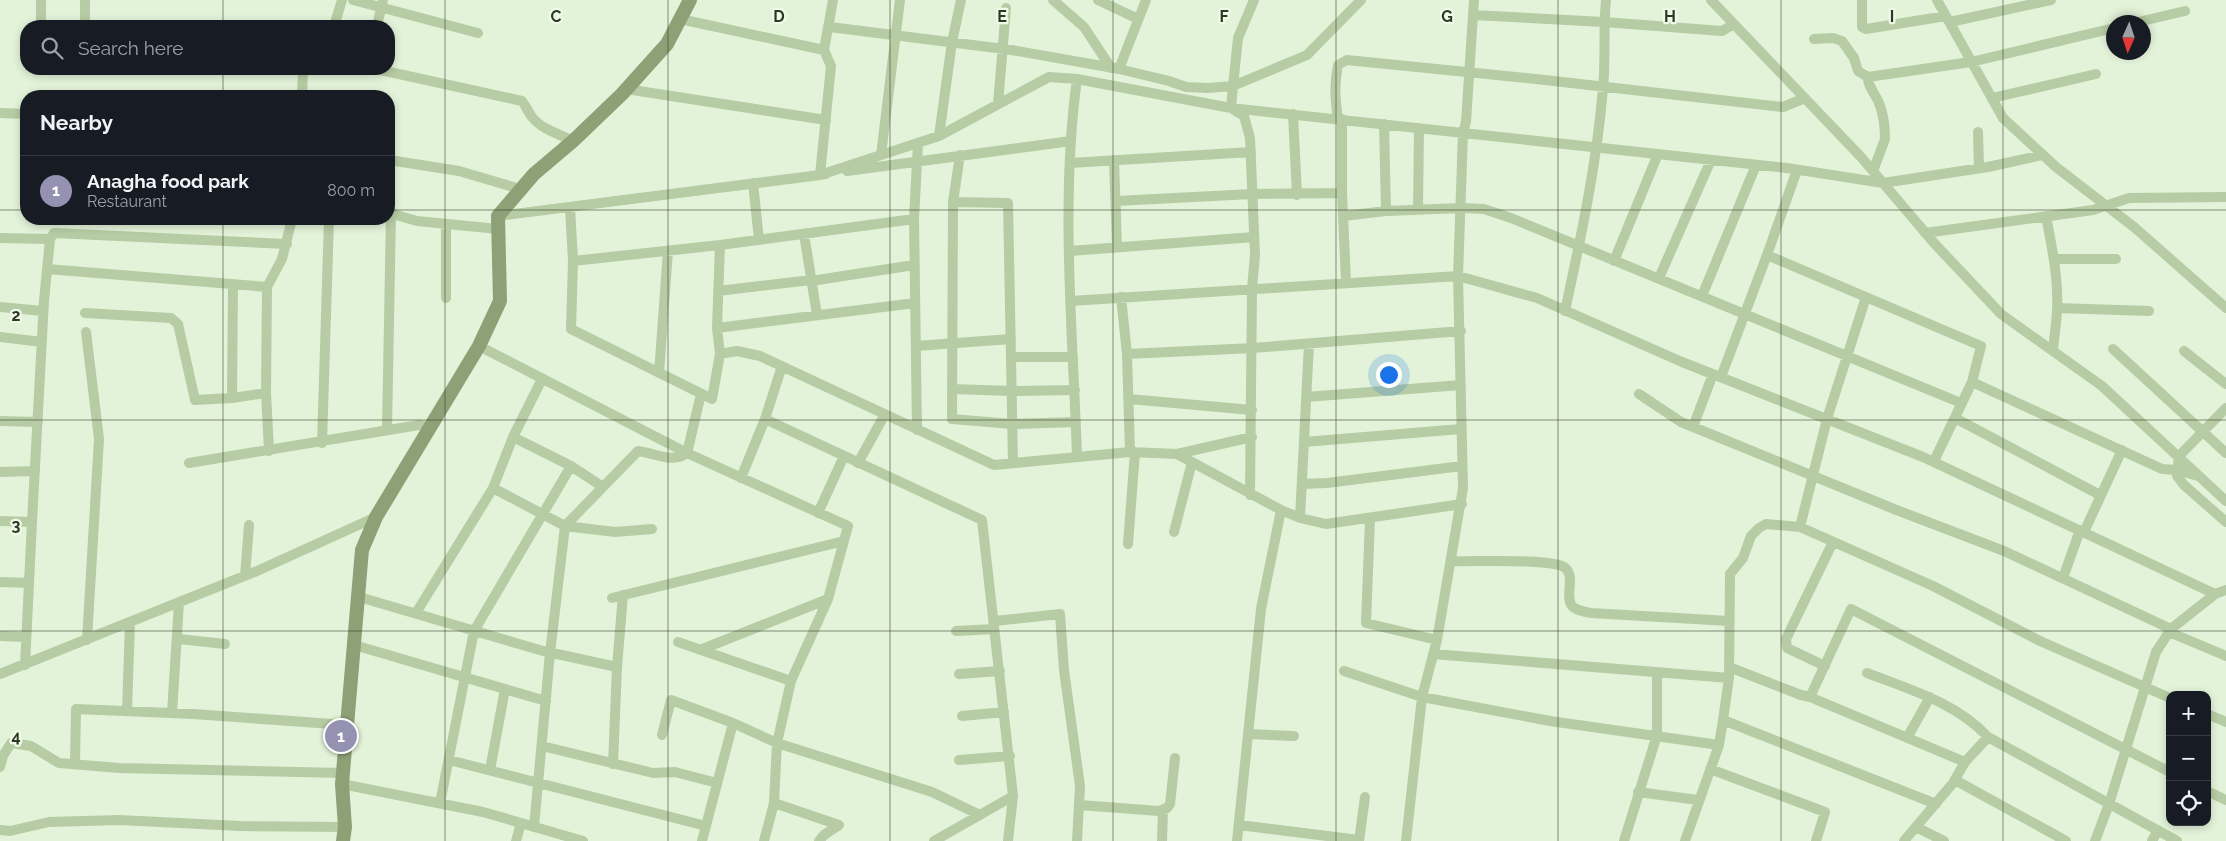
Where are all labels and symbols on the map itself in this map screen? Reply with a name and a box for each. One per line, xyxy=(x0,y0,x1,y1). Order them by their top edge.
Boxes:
text: C xyxy=(551,7,562,26)
text: D xyxy=(773,7,785,26)
text: E xyxy=(997,7,1007,26)
text: F xyxy=(1219,7,1229,26)
text: G xyxy=(1441,7,1453,26)
text: H xyxy=(1664,7,1676,26)
text: I xyxy=(1890,7,1894,26)
north arrow xyxy=(2106,15,2151,60)
text: 2 xyxy=(11,306,21,325)
your location xyxy=(1376,362,1402,388)
text: 3 xyxy=(12,516,21,535)
pin: 1 xyxy=(325,717,357,755)
text: 4 xyxy=(11,727,21,746)

